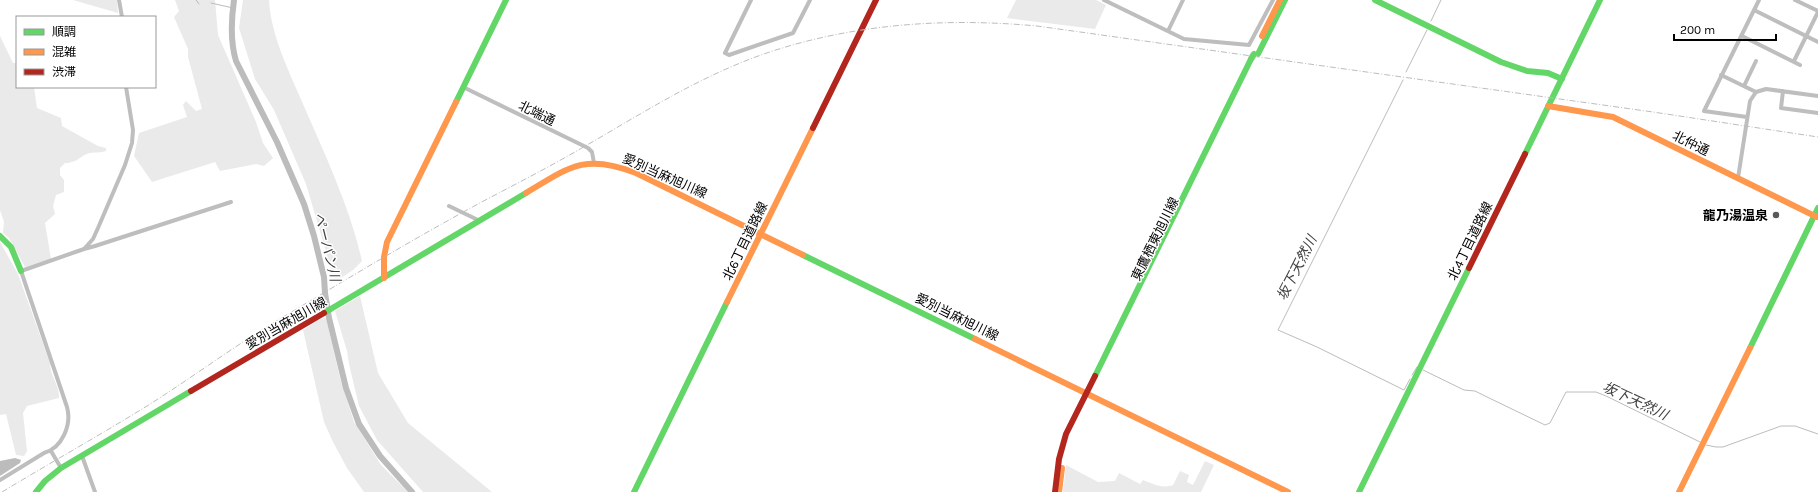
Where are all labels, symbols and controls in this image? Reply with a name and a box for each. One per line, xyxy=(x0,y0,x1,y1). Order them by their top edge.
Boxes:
legend xyxy=(16,16,156,88)
scale bar xyxy=(1674,16,1776,42)
text: 200 m xyxy=(1680,23,1715,37)
text: 順調 xyxy=(52,25,76,39)
text: 混雑 xyxy=(52,45,76,59)
text: 渋滞 xyxy=(52,65,76,79)
street label: 北端通 xyxy=(516,98,558,128)
street label: 北仲通 xyxy=(1670,128,1712,158)
street label: 愛別当麻旭川線 xyxy=(620,151,710,201)
street label: 東鷹栖東旭川線 xyxy=(1128,195,1182,283)
street label: 北6丁目道路線 xyxy=(720,199,770,283)
street label: 北4丁目道路線 xyxy=(1445,199,1495,283)
place label: 龍乃湯温泉 xyxy=(1703,208,1768,223)
marker: 龍乃湯温泉 xyxy=(1771,210,1781,220)
water label: ペーパン川 xyxy=(310,211,344,285)
water label: 坂下天然川 xyxy=(1274,231,1321,303)
street label: 愛別当麻旭川線 xyxy=(913,290,1001,344)
street label: 愛別当麻旭川線 xyxy=(243,294,329,352)
water label: 坂下天然川 xyxy=(1600,379,1672,424)

